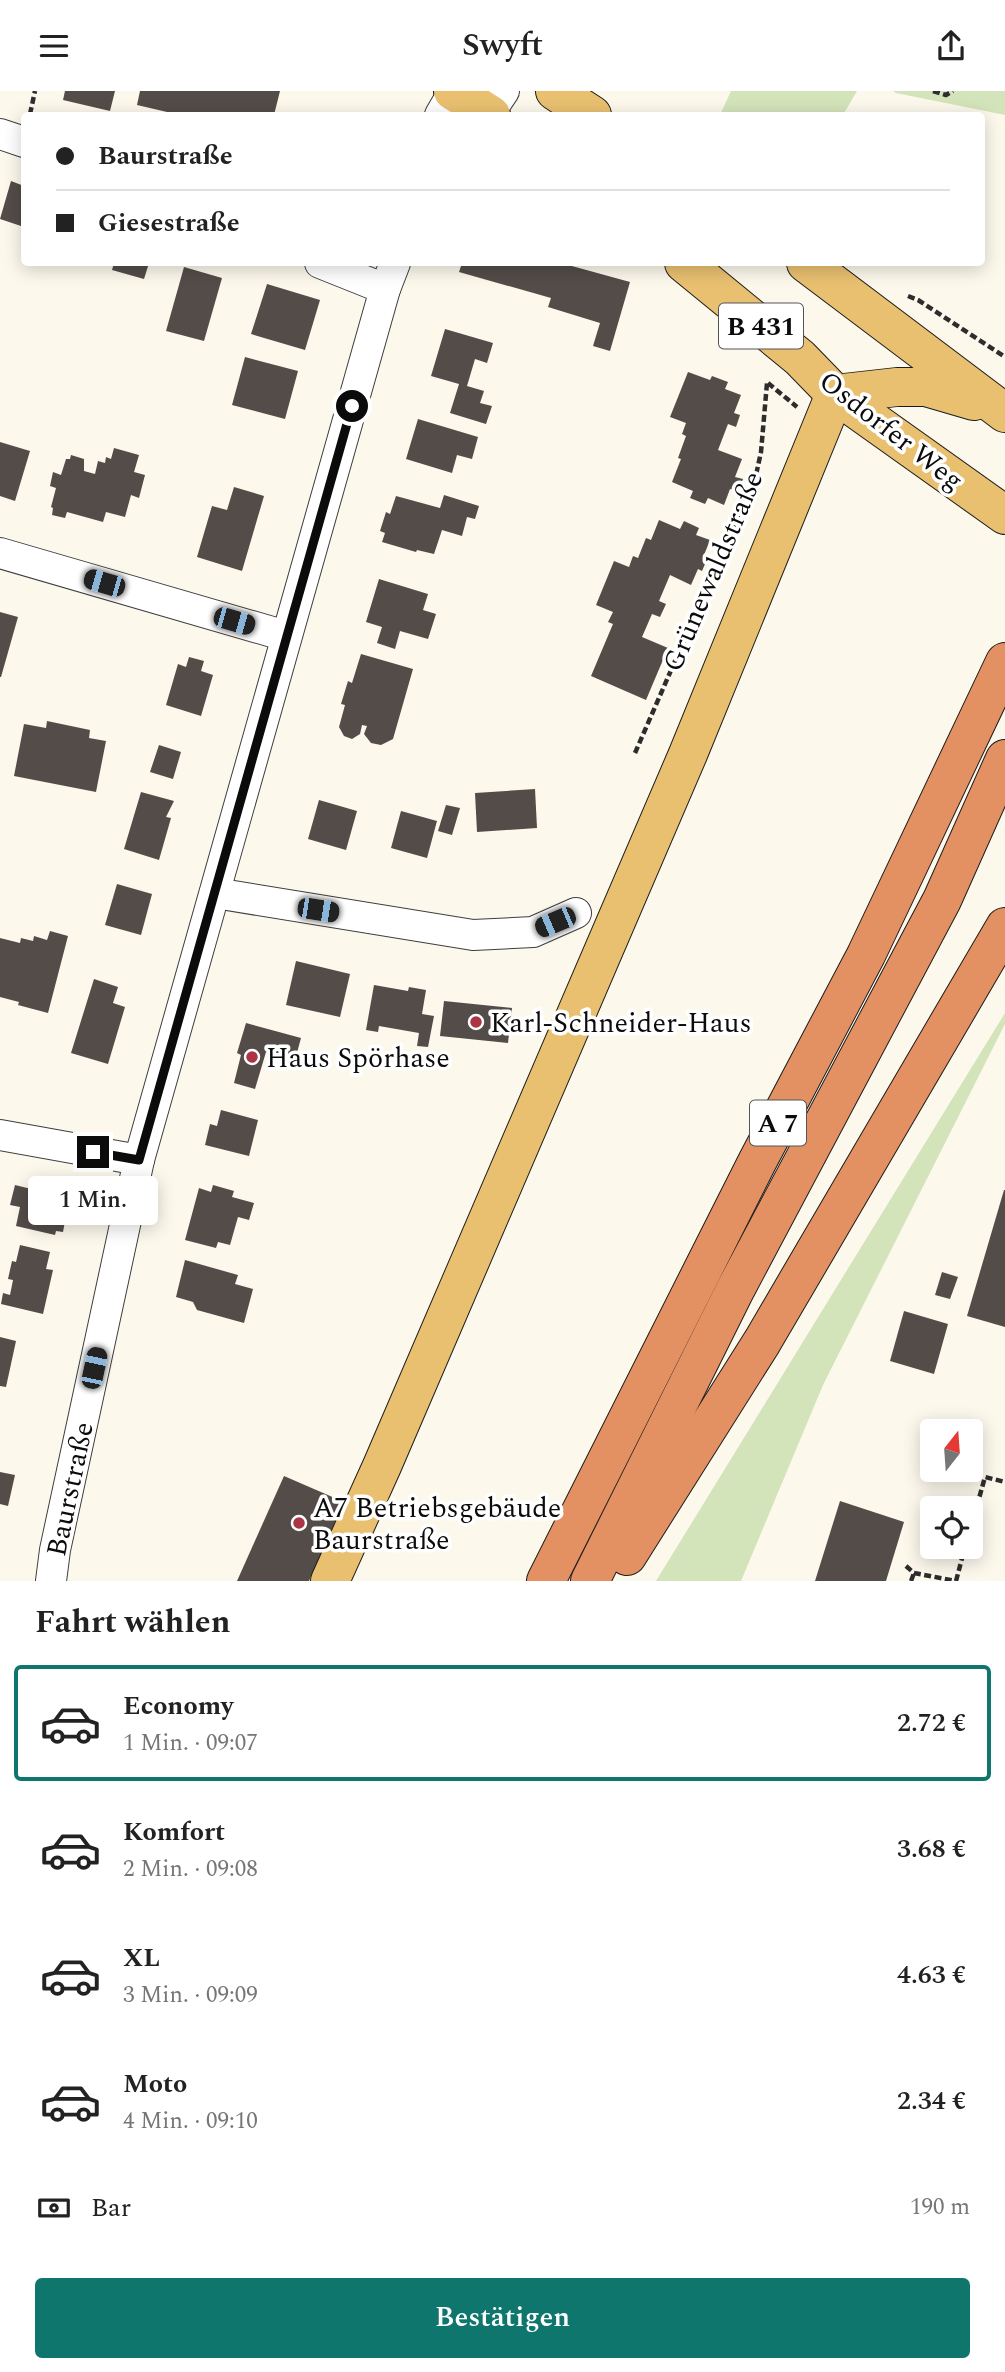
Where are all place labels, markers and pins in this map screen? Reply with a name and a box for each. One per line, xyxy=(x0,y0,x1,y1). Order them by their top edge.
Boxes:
place label: Karl-Schneider-Haus xyxy=(490,1002,752,1045)
marker: Karl-Schneider-Haus xyxy=(468,1014,484,1030)
place label: Haus Spörhase xyxy=(266,1037,450,1080)
marker: Haus Spörhase xyxy=(244,1049,260,1065)
place label: A7 Betriebsgebäude Baurstraße xyxy=(313,1487,561,1562)
marker: A7 Betriebsgebäude Baurstraße xyxy=(291,1515,307,1531)

